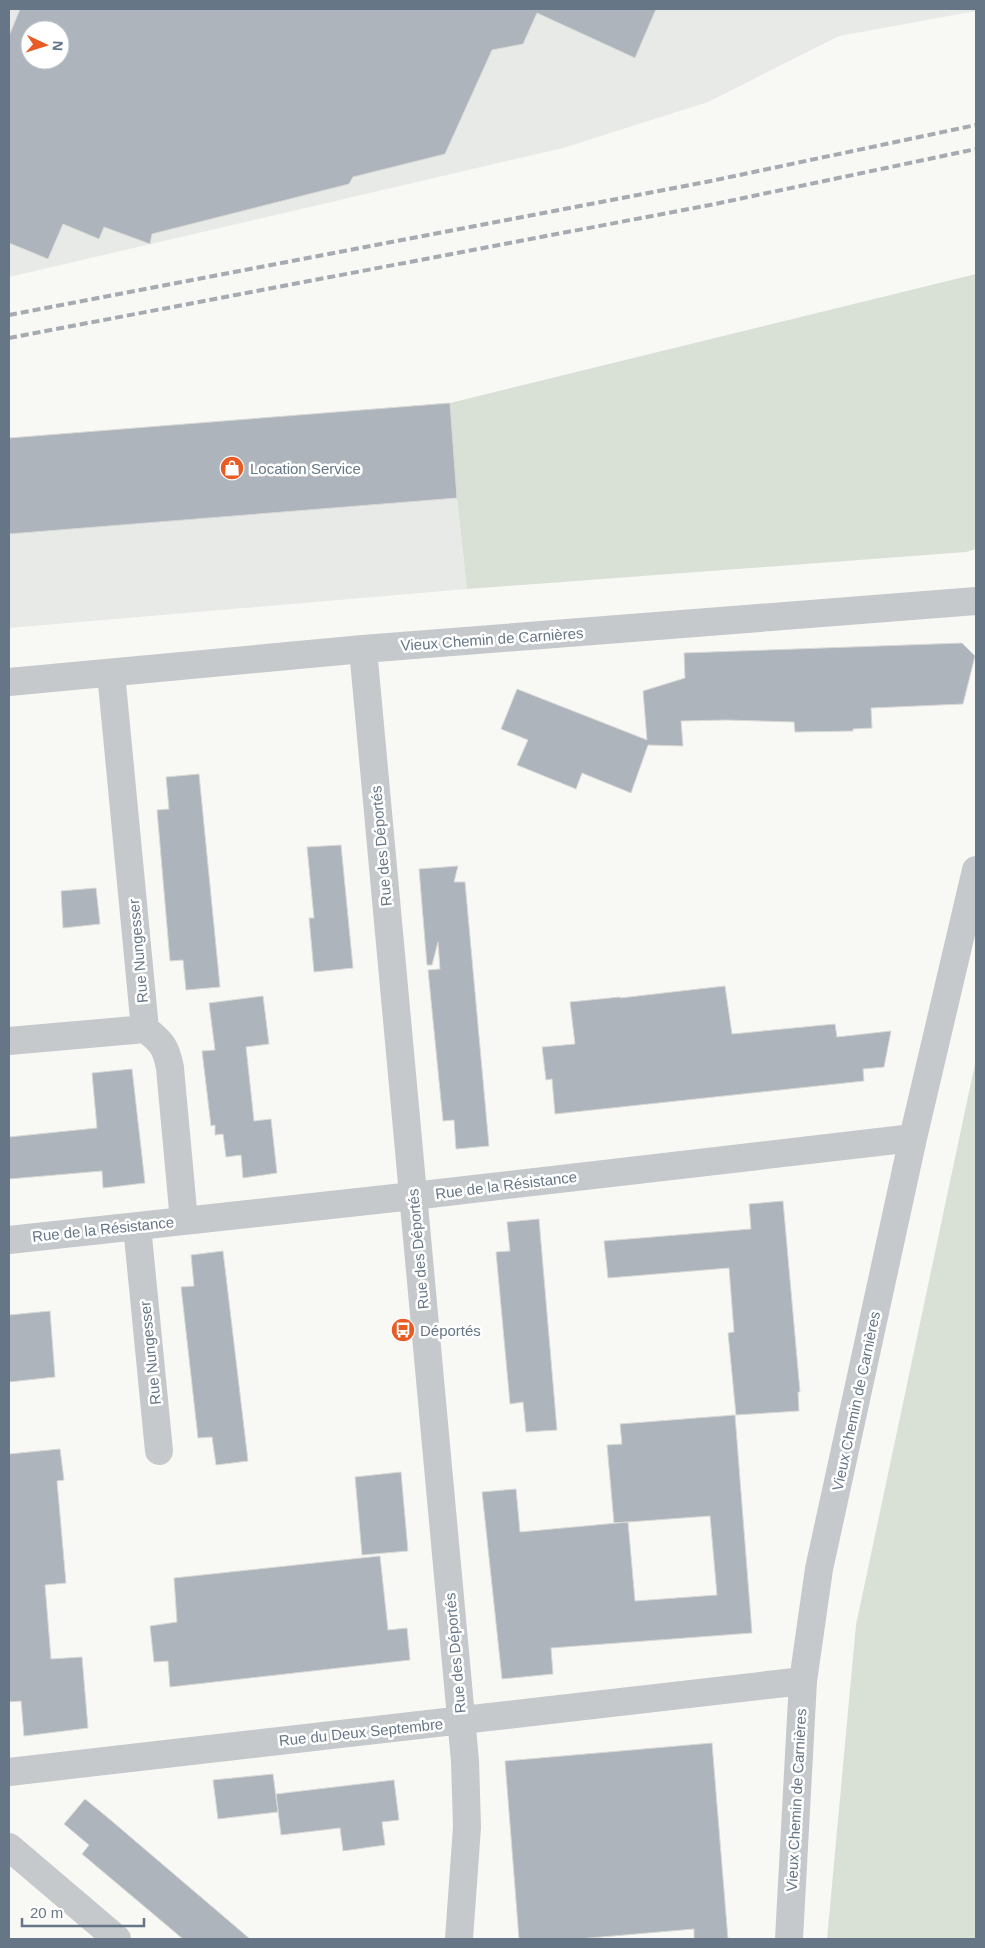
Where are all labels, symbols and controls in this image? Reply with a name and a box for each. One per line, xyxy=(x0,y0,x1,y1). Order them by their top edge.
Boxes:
north arrow xyxy=(20,20,70,70)
text: N xyxy=(50,40,66,52)
shop icon: Location Service xyxy=(219,455,245,481)
place label: Location Service xyxy=(250,460,361,477)
street label: Vieux Chemin de Carnières xyxy=(400,624,584,654)
street label: Rue des Déportés xyxy=(367,785,395,907)
street label: Rue Nungesser xyxy=(125,898,151,1004)
street label: Rue de la Résistance xyxy=(434,1168,578,1202)
street label: Rue des Déportés xyxy=(404,1188,432,1310)
street label: Rue de la Résistance xyxy=(31,1213,175,1245)
street label: Rue Nungesser xyxy=(136,1300,164,1406)
street label: Vieux Chemin de Carnières xyxy=(829,1310,883,1492)
bus stop icon: Déportés xyxy=(390,1317,416,1343)
place label: Déportés xyxy=(420,1322,481,1339)
street label: Rue des Déportés xyxy=(441,1592,469,1714)
street label: Vieux Chemin de Carnières xyxy=(783,1708,809,1892)
street label: Rue du Deux Septembre xyxy=(278,1715,444,1749)
scale bar xyxy=(22,1896,145,1928)
text: 20 m xyxy=(30,1904,63,1921)

